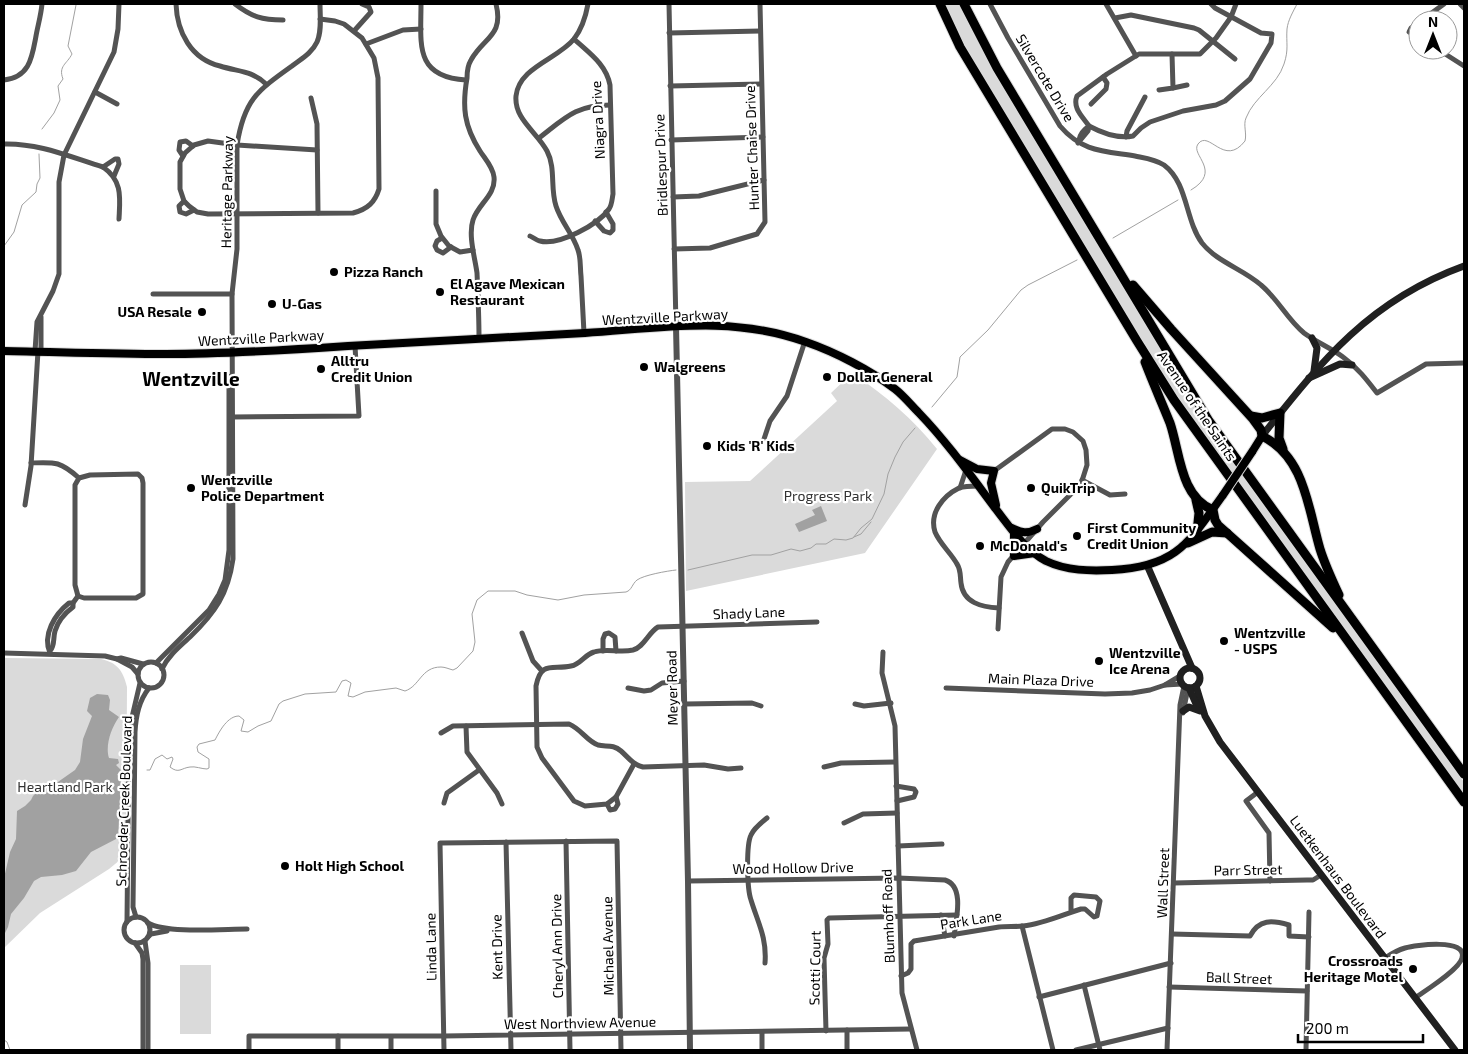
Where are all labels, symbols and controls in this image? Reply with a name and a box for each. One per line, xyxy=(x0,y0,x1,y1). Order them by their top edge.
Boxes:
north arrow xyxy=(1408,10,1458,60)
text: N xyxy=(1428,13,1438,30)
street label: Silvercote Drive xyxy=(1013,31,1078,125)
street label: Niagra Drive xyxy=(587,80,608,160)
street label: Hunter Chaise Drive xyxy=(741,85,762,211)
street label: Bridlespur Drive xyxy=(650,114,671,216)
street label: Heritage Parkway xyxy=(217,135,236,248)
place label: Pizza Ranch xyxy=(344,263,423,280)
marker: Pizza Ranch xyxy=(328,266,340,278)
place label: El Agave Mexican Restaurant xyxy=(450,275,565,308)
marker: El Agave Mexican Restaurant xyxy=(434,286,446,298)
place label: U-Gas xyxy=(282,295,322,312)
marker: U-Gas xyxy=(266,298,278,310)
place label: USA Resale xyxy=(118,303,192,320)
street label: Wentzville Parkway xyxy=(602,305,729,328)
marker: USA Resale xyxy=(196,306,208,318)
street label: Wentzville Parkway xyxy=(198,326,325,349)
street label: Avenue of the Saints xyxy=(1154,347,1241,464)
place label: Alltru Credit Union xyxy=(331,352,413,385)
place label: Walgreens xyxy=(654,358,726,375)
marker: Walgreens xyxy=(638,361,650,373)
marker: Alltru Credit Union xyxy=(315,363,327,375)
district label: Wentzville xyxy=(142,367,240,390)
place label: Dollar General xyxy=(837,368,933,385)
marker: Dollar General xyxy=(821,371,833,383)
place label: Kids 'R' Kids xyxy=(717,437,795,454)
marker: Kids 'R' Kids xyxy=(701,440,713,452)
place label: Wentzville Police Department xyxy=(201,471,324,504)
place label: QuikTrip xyxy=(1041,479,1095,497)
marker: Wentzville Police Department xyxy=(185,482,197,494)
marker: QuikTrip xyxy=(1025,482,1037,494)
park label: Progress Park xyxy=(784,487,872,504)
place label: First Community Credit Union xyxy=(1087,519,1196,552)
marker: First Community Credit Union xyxy=(1071,530,1083,542)
place label: McDonald's xyxy=(990,537,1068,554)
marker: McDonald's xyxy=(974,540,986,552)
street label: Shady Lane xyxy=(712,603,785,622)
place label: Wentzville - USPS xyxy=(1234,624,1306,657)
marker: Wentzville - USPS xyxy=(1218,635,1230,647)
place label: Wentzville Ice Arena xyxy=(1109,644,1181,677)
street label: Meyer Road xyxy=(662,650,681,726)
marker: Wentzville Ice Arena xyxy=(1093,655,1105,667)
street label: Main Plaza Drive xyxy=(988,669,1094,690)
street label: Schroeder Creek Boulevard xyxy=(112,715,135,887)
park label: Heartland Park xyxy=(17,778,113,795)
street label: Luetkenhaus Boulevard xyxy=(1287,812,1390,941)
street label: Wall Street xyxy=(1153,847,1172,919)
place label: Holt High School xyxy=(295,857,404,874)
street label: Wood Hollow Drive xyxy=(732,858,854,877)
marker: Holt High School xyxy=(279,860,291,872)
street label: Parr Street xyxy=(1213,860,1283,879)
street label: Blumhoff Road xyxy=(877,869,898,964)
street label: Cheryl Ann Drive xyxy=(547,894,566,998)
street label: Michael Avenue xyxy=(598,896,617,996)
street label: Park Lane xyxy=(939,906,1003,933)
street label: Linda Lane xyxy=(421,913,440,981)
street label: Kent Drive xyxy=(487,914,506,980)
street label: Scotti Court xyxy=(805,931,824,1005)
place label: Crossroads Heritage Motel xyxy=(1304,952,1403,985)
marker: Crossroads Heritage Motel xyxy=(1407,963,1419,975)
street label: Ball Street xyxy=(1206,968,1272,987)
scale bar xyxy=(1298,1012,1423,1044)
street label: West Northview Avenue xyxy=(504,1013,656,1032)
text: 200 m xyxy=(1306,1019,1349,1037)

